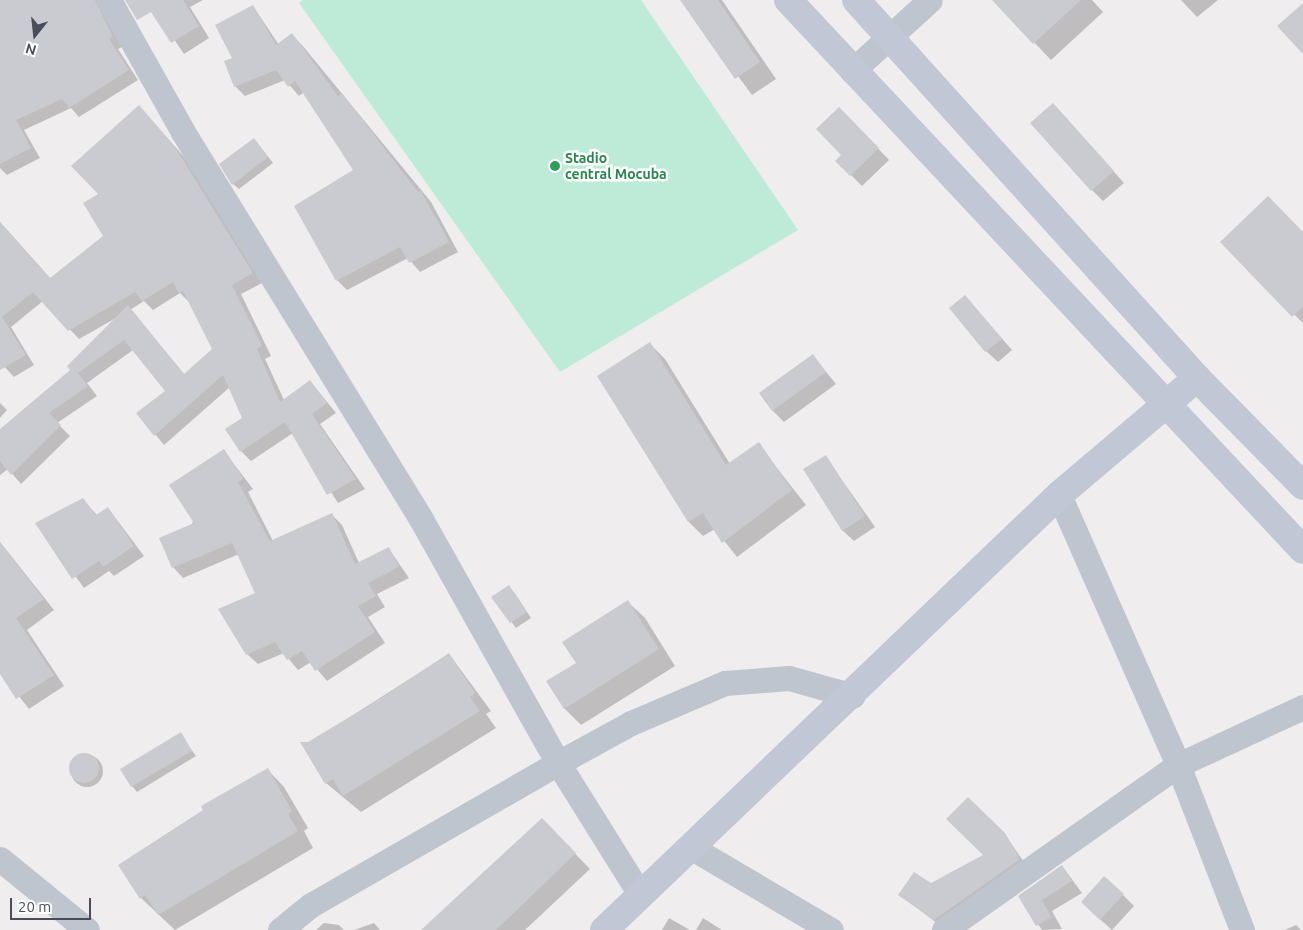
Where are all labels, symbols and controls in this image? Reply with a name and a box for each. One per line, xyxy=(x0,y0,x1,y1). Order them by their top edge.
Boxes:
north arrow xyxy=(10,10,60,60)
text: N xyxy=(24,40,38,59)
place label: Stadio central Mocuba xyxy=(565,150,667,182)
marker: Stadio central Mocuba xyxy=(549,160,561,172)
scale bar xyxy=(12,888,94,920)
text: 20 m xyxy=(18,898,51,915)

